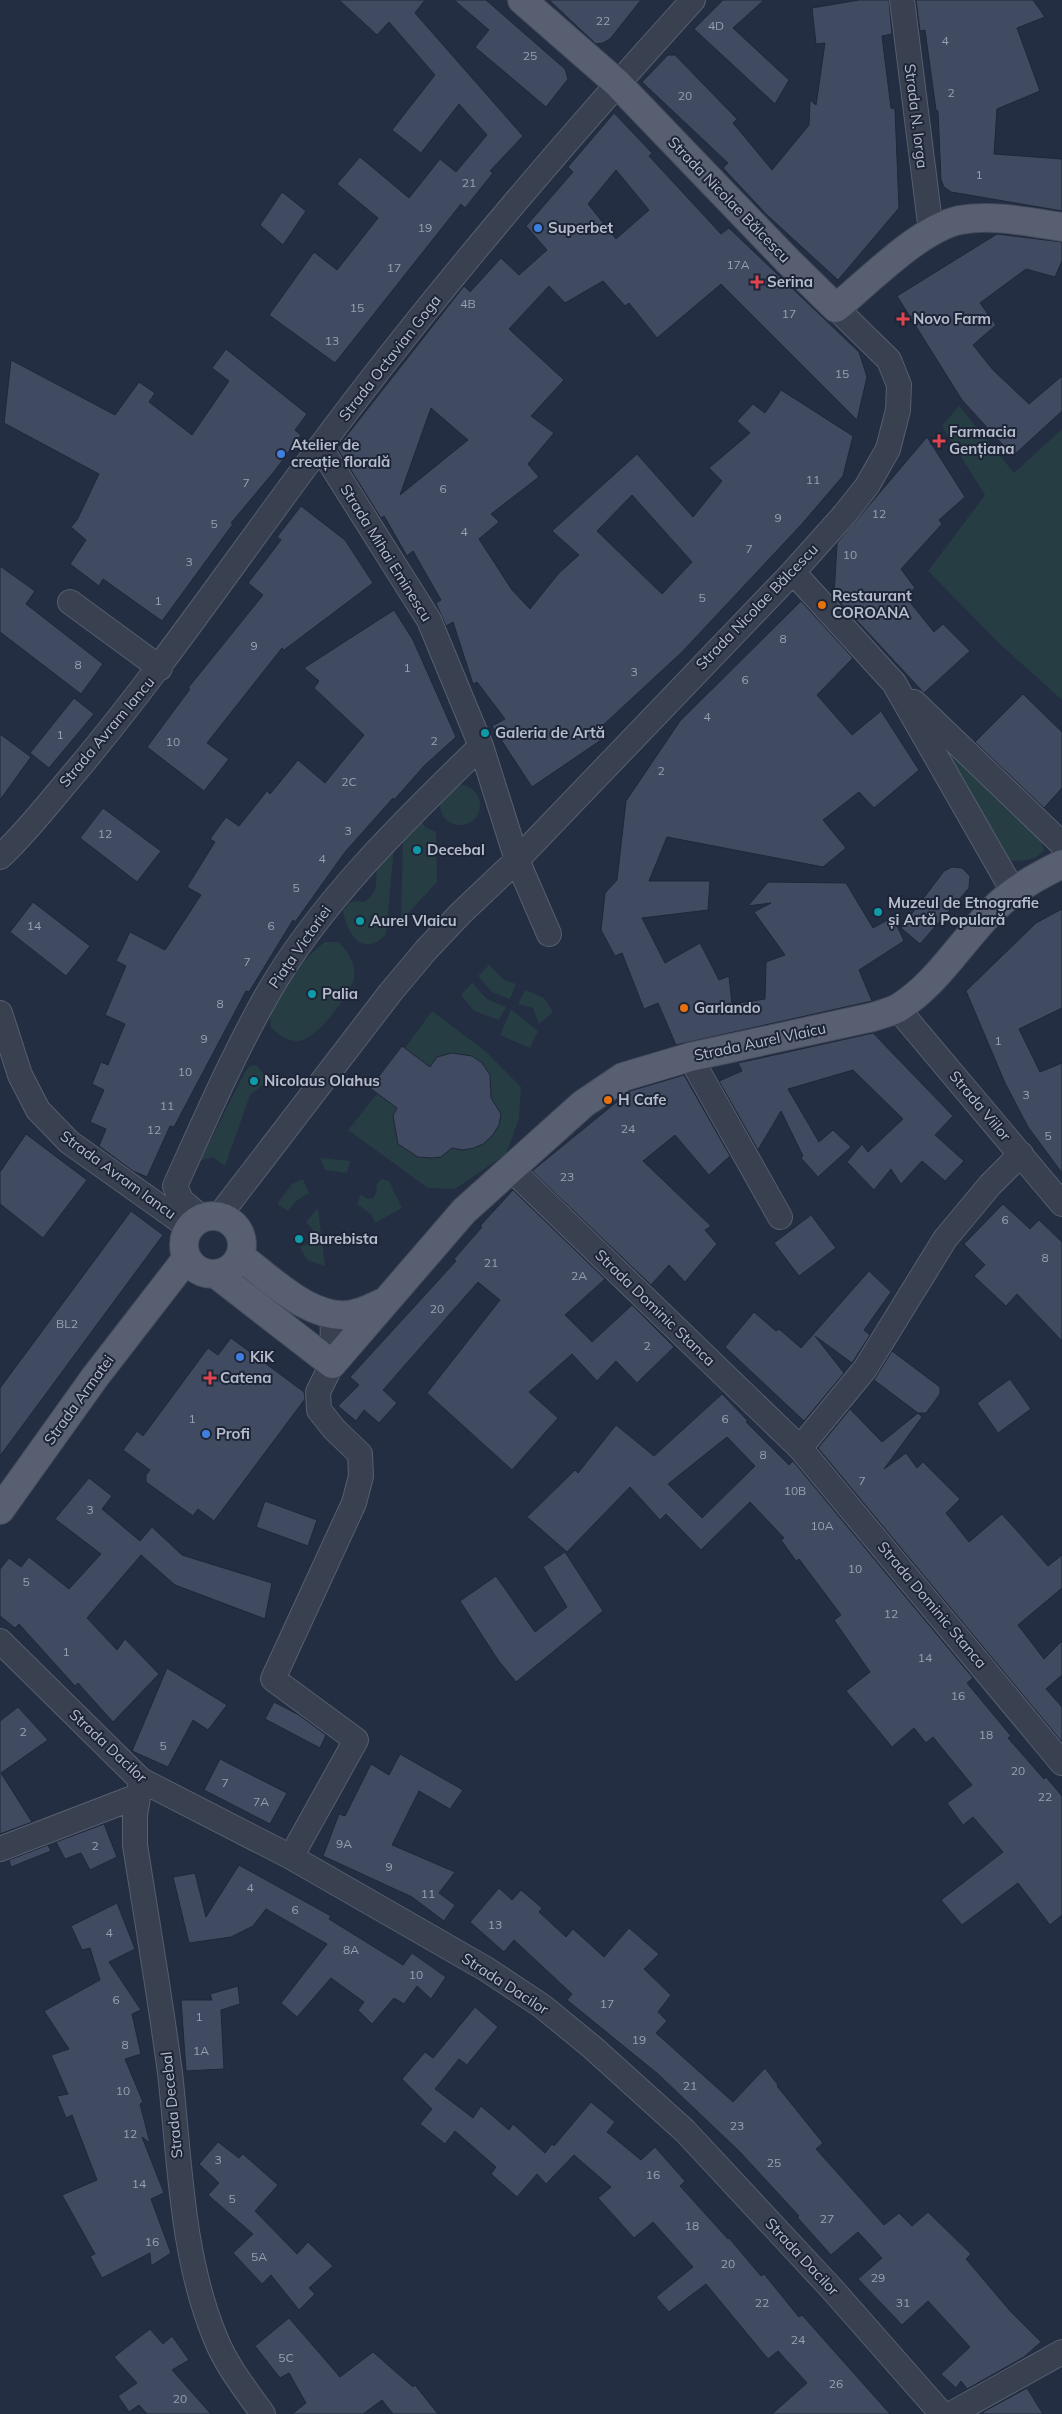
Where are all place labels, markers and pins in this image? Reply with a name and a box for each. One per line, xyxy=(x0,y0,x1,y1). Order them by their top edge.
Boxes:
place label: Superbet xyxy=(548,218,614,237)
marker: Superbet xyxy=(532,222,544,234)
place label: Serina xyxy=(767,272,813,291)
marker: Serina xyxy=(751,276,763,288)
place label: Novo Farm xyxy=(913,309,991,328)
marker: Novo Farm xyxy=(897,313,909,325)
place label: Farmacia Gențiana xyxy=(949,422,1016,459)
place label: Atelier de creație florală xyxy=(291,435,390,472)
marker: Farmacia Gențiana xyxy=(933,435,945,447)
marker: Atelier de creație florală xyxy=(275,448,287,460)
place label: Restaurant COROANA xyxy=(832,586,912,622)
marker: Restaurant COROANA xyxy=(816,599,828,611)
place label: Galeria de Artă xyxy=(495,723,605,742)
marker: Galeria de Artă xyxy=(479,727,491,739)
place label: Decebal xyxy=(427,840,485,859)
marker: Decebal xyxy=(411,844,423,856)
place label: Muzeul de Etnografie și Artă Populară xyxy=(888,893,1039,930)
marker: Muzeul de Etnografie și Artă Populară xyxy=(872,906,884,918)
place label: Aurel Vlaicu xyxy=(370,911,457,930)
marker: Aurel Vlaicu xyxy=(354,915,366,927)
place label: Palia xyxy=(322,984,358,1003)
marker: Palia xyxy=(306,988,318,1000)
place label: Garlando xyxy=(694,998,761,1017)
marker: Garlando xyxy=(678,1002,690,1014)
place label: Nicolaus Olahus xyxy=(264,1071,380,1090)
marker: Nicolaus Olahus xyxy=(248,1075,260,1087)
place label: H Cafe xyxy=(618,1090,667,1109)
marker: H Cafe xyxy=(602,1094,614,1106)
place label: Burebista xyxy=(309,1229,378,1248)
marker: Burebista xyxy=(293,1233,305,1245)
place label: KiK xyxy=(250,1347,275,1366)
marker: KiK xyxy=(234,1351,246,1363)
place label: Catena xyxy=(220,1368,271,1387)
marker: Catena xyxy=(204,1372,216,1384)
place label: Profi xyxy=(216,1424,250,1443)
marker: Profi xyxy=(200,1428,212,1440)

